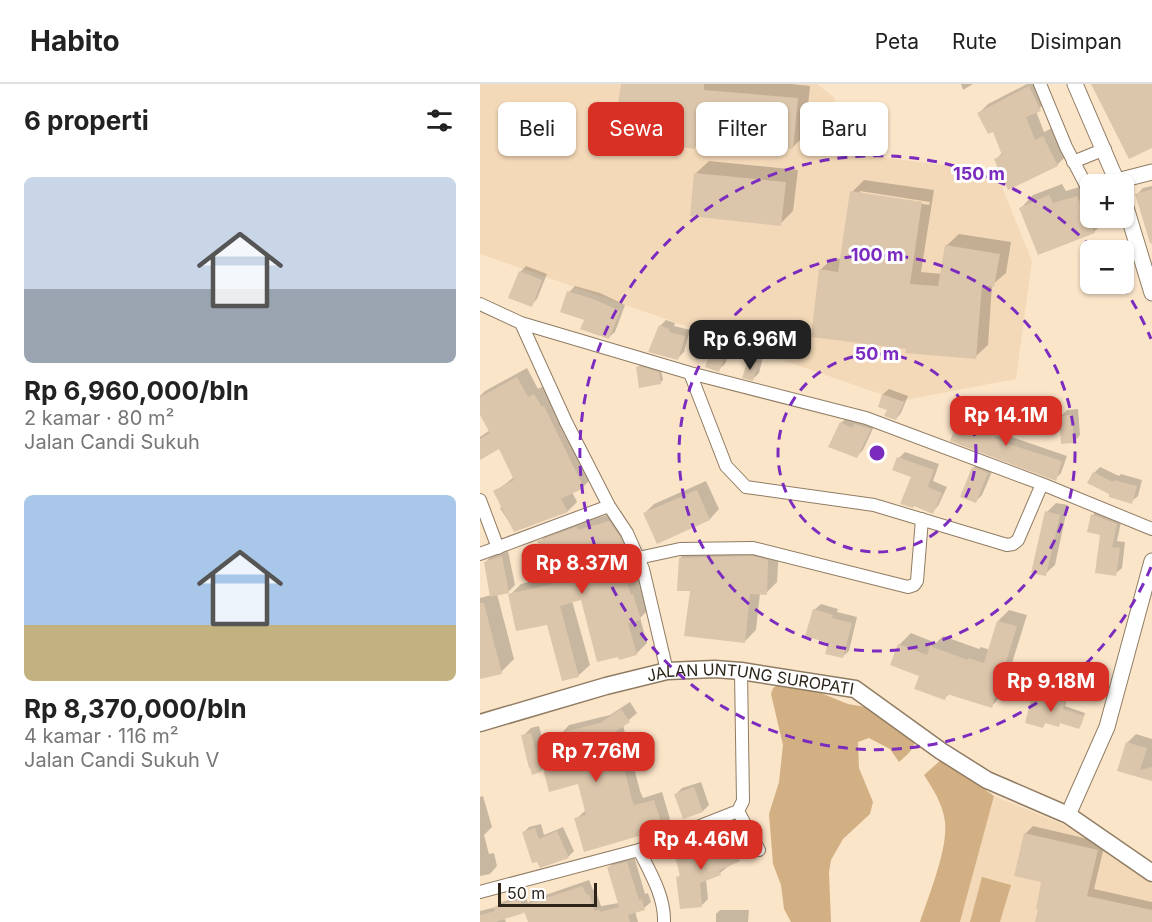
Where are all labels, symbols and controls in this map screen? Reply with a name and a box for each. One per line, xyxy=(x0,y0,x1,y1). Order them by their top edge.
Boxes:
text: Habito xyxy=(30,24,120,58)
text: Peta xyxy=(875,29,919,54)
text: Rute xyxy=(952,29,997,54)
text: Disimpan xyxy=(1030,29,1122,54)
chip: Beli xyxy=(498,102,576,156)
chip: Sewa xyxy=(588,102,684,156)
chip: Filter xyxy=(696,102,788,156)
chip: Baru xyxy=(800,102,888,156)
icon: filters xyxy=(423,104,456,137)
text: 6 properti xyxy=(24,105,149,136)
text: 150 m xyxy=(953,163,1005,184)
map controls xyxy=(1080,174,1134,294)
button: + xyxy=(1080,174,1134,228)
icon: home xyxy=(186,216,294,324)
button: − xyxy=(1080,240,1134,294)
text: 100 m xyxy=(851,244,903,265)
pin: Rp 6.96M xyxy=(688,320,812,371)
text: Rp 6.96M xyxy=(703,327,797,351)
text: 50 m xyxy=(855,343,899,364)
text: Rp 6,960,000/bln xyxy=(24,375,249,406)
pin: Rp 14.1M xyxy=(944,396,1068,447)
text: Rp 14.1M xyxy=(964,403,1048,427)
text: 2 kamar · 80 m² xyxy=(24,406,174,430)
text: Jalan Candi Sukuh xyxy=(24,430,200,454)
centre of rings xyxy=(867,443,887,463)
icon: home xyxy=(186,534,294,642)
pin: Rp 8.37M xyxy=(520,544,644,595)
text: Rp 8.37M xyxy=(536,551,628,575)
street label: JALAN UNTUNG SUROPATI xyxy=(644,659,856,699)
pin: Rp 9.18M xyxy=(989,662,1113,713)
text: Rp 9.18M xyxy=(1007,669,1095,693)
text: Rp 8,370,000/bln xyxy=(24,693,247,724)
text: 4 kamar · 116 m² xyxy=(24,724,179,748)
pin: Rp 7.76M xyxy=(534,732,658,783)
text: Rp 7.76M xyxy=(552,739,640,763)
text: Jalan Candi Sukuh V xyxy=(24,748,219,772)
pin: Rp 4.46M xyxy=(639,820,763,871)
text: Rp 4.46M xyxy=(653,827,749,851)
scale bar xyxy=(498,880,597,908)
text: 50 m xyxy=(507,883,545,903)

